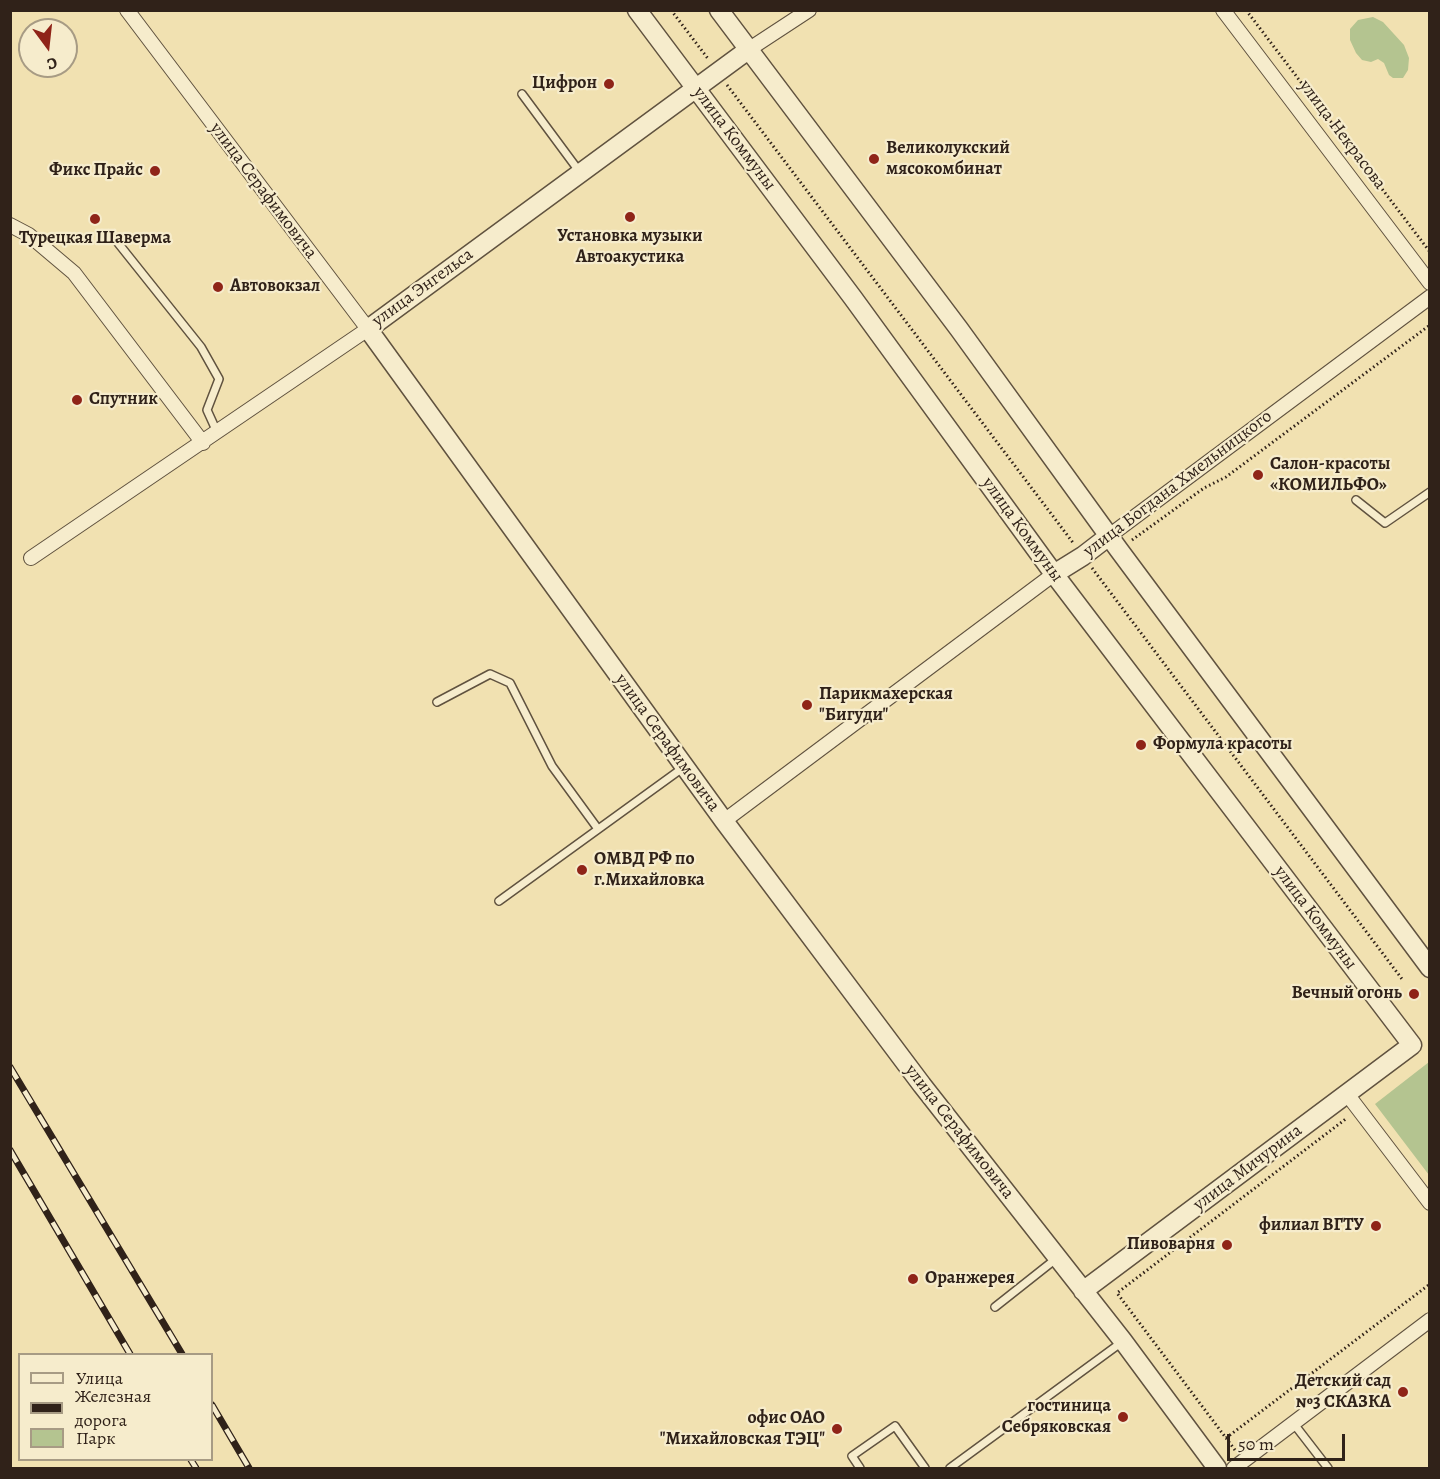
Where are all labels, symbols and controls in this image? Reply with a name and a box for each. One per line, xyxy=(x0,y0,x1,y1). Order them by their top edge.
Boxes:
north arrow xyxy=(18,18,78,78)
text: С xyxy=(45,52,60,75)
place label: Цифрон xyxy=(532,73,597,95)
street label: улица Некрасова xyxy=(1294,76,1390,194)
marker: Цифрон xyxy=(602,77,616,91)
street label: улица Коммуны xyxy=(688,83,780,195)
street label: улица Серафимовича xyxy=(205,119,321,263)
place label: Великолукский мясокомбинат xyxy=(886,138,1010,180)
marker: Великолукский мясокомбинат xyxy=(867,152,881,166)
place label: Фикс Прайс xyxy=(49,160,143,182)
marker: Фикс Прайс xyxy=(148,164,162,178)
marker: Установка музыки Автоакустика xyxy=(623,210,637,224)
marker: Турецкая Шаверма xyxy=(88,212,102,226)
place label: Установка музыки Автоакустика xyxy=(557,226,703,268)
place label: Турецкая Шаверма xyxy=(19,228,171,250)
street label: улица Энгельса xyxy=(368,244,478,332)
place label: Автовокзал xyxy=(230,276,320,298)
marker: Автовокзал xyxy=(211,280,225,294)
place label: Спутник xyxy=(89,389,158,411)
marker: Спутник xyxy=(70,393,84,407)
street label: улица Богдана Хмельницкого xyxy=(1079,406,1277,562)
place label: Салон-красоты «КОМИЛЬФО» xyxy=(1270,454,1390,496)
marker: Салон-красоты «КОМИЛЬФО» xyxy=(1251,468,1265,482)
street label: улица Коммуны xyxy=(977,473,1067,587)
street label: улица Серафимовича xyxy=(610,670,724,816)
place label: Парикмахерская "Бигуди" xyxy=(819,684,953,726)
marker: Парикмахерская "Бигуди" xyxy=(800,698,814,712)
place label: Формула красоты xyxy=(1153,734,1292,756)
marker: Формула красоты xyxy=(1134,738,1148,752)
place label: ОМВД РФ по г.Михайловка xyxy=(594,849,705,892)
street label: улица Коммуны xyxy=(1269,862,1361,974)
marker: ОМВД РФ по г.Михайловка xyxy=(575,863,589,877)
place label: Вечный огонь xyxy=(1291,983,1402,1005)
marker: Вечный огонь xyxy=(1407,987,1421,1001)
street label: улица Серафимовича xyxy=(900,1060,1018,1204)
street label: улица Мичурина xyxy=(1189,1120,1307,1216)
place label: филиал ВГТУ xyxy=(1259,1215,1364,1237)
marker: филиал ВГТУ xyxy=(1369,1219,1383,1233)
place label: Пивоварня xyxy=(1127,1234,1215,1256)
marker: Пивоварня xyxy=(1220,1238,1234,1252)
place label: Оранжерея xyxy=(925,1268,1015,1290)
marker: Оранжерея xyxy=(906,1272,920,1286)
legend xyxy=(18,1353,213,1461)
text: Улица xyxy=(76,1366,123,1390)
place label: Детский сад №3 СКАЗКА xyxy=(1295,1371,1391,1414)
text: Железная дорога xyxy=(75,1384,151,1432)
marker: Детский сад №3 СКАЗКА xyxy=(1396,1385,1410,1399)
place label: гостиница Себряковская xyxy=(1002,1396,1111,1438)
place label: офис ОАО "Михайловская ТЭЦ" xyxy=(660,1408,825,1450)
marker: гостиница Себряковская xyxy=(1116,1410,1130,1424)
marker: офис ОАО "Михайловская ТЭЦ" xyxy=(830,1422,844,1436)
scale bar xyxy=(1230,1422,1348,1460)
text: Парк xyxy=(76,1426,116,1450)
text: 50 m xyxy=(1238,1432,1274,1456)

